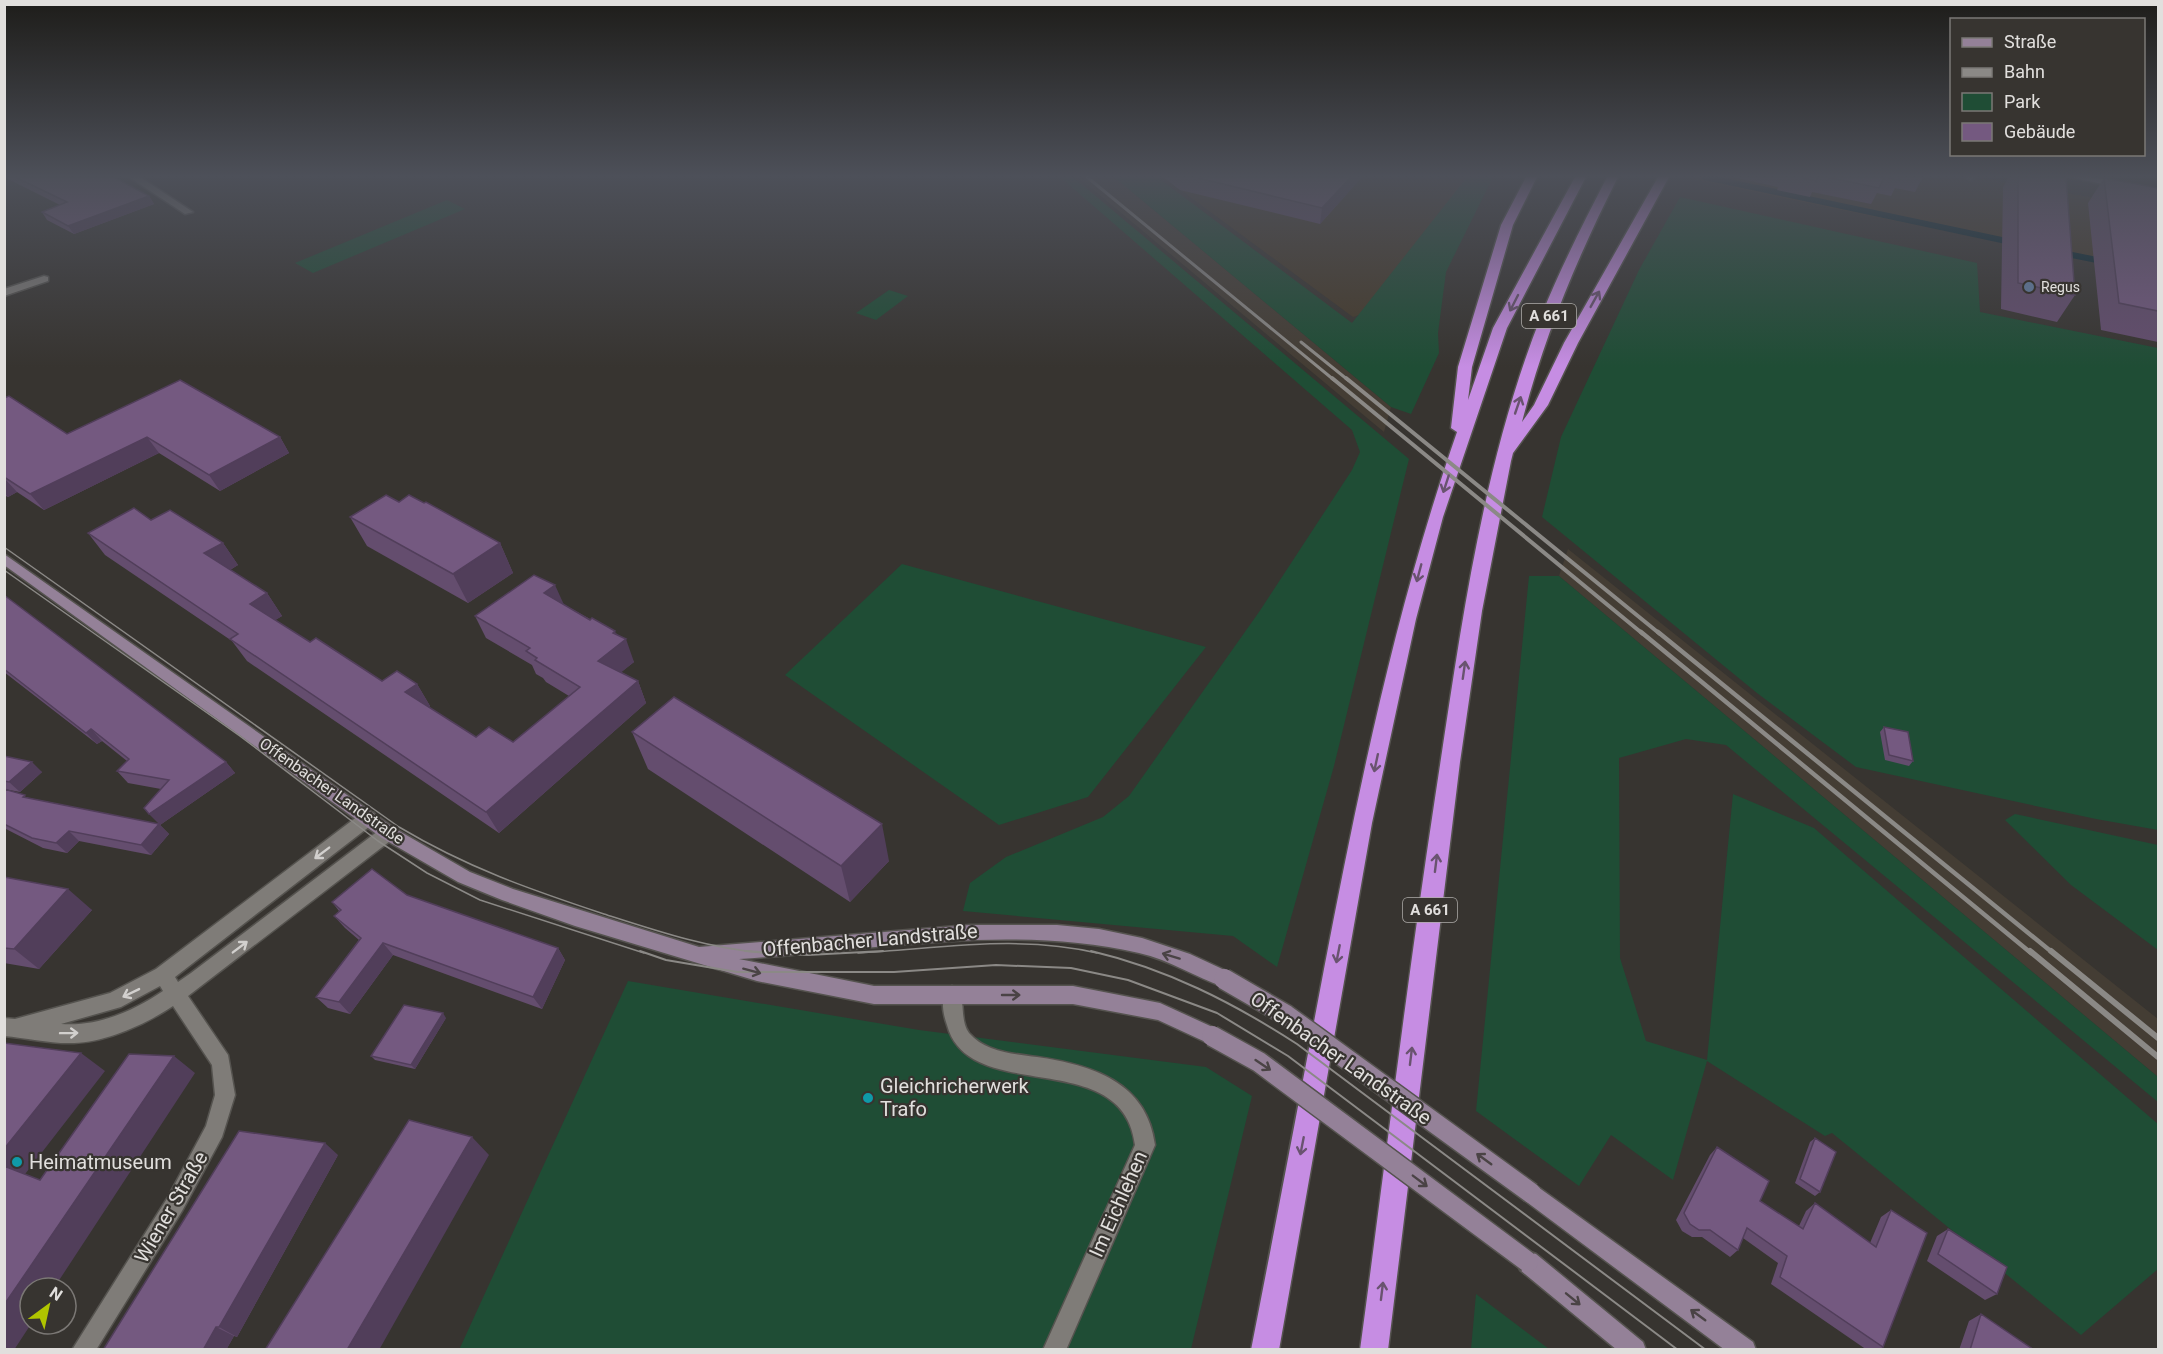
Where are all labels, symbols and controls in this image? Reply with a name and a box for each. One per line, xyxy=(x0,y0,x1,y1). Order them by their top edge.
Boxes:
legend xyxy=(1950,18,2145,156)
text: Straße xyxy=(2004,31,2056,52)
text: Bahn xyxy=(2004,61,2045,82)
text: Park xyxy=(2004,91,2041,112)
text: Gebäude xyxy=(2004,121,2075,142)
place label: Regus xyxy=(2041,279,2080,295)
marker: Regus xyxy=(2022,280,2036,294)
one-way arrow xyxy=(1589,291,1601,308)
one-way arrow xyxy=(1507,293,1519,311)
road number: A 661 xyxy=(1522,304,1576,328)
one-way arrow xyxy=(1513,396,1524,415)
one-way arrow xyxy=(1439,474,1450,493)
one-way arrow xyxy=(1413,563,1425,582)
one-way arrow xyxy=(1458,660,1469,680)
street label: Offenbacher Landstraße xyxy=(256,734,408,848)
one-way arrow xyxy=(1369,753,1381,772)
one-way arrow xyxy=(314,847,330,860)
one-way arrow xyxy=(1430,853,1441,873)
road number: A 661 xyxy=(1403,898,1457,922)
street label: Offenbacher Landstraße xyxy=(762,919,978,961)
one-way arrow xyxy=(231,941,247,954)
one-way arrow xyxy=(1332,944,1343,964)
one-way arrow xyxy=(1162,950,1181,961)
one-way arrow xyxy=(742,966,761,978)
street label: Offenbacher Landstraße xyxy=(1246,986,1436,1130)
one-way arrow xyxy=(122,987,140,999)
one-way arrow xyxy=(1000,989,1020,1001)
one-way arrow xyxy=(58,1027,78,1039)
one-way arrow xyxy=(1406,1047,1417,1067)
one-way arrow xyxy=(1254,1059,1271,1071)
place label: Gleichricherwerk Trafo xyxy=(880,1074,1030,1121)
marker: Gleichricherwerk Trafo xyxy=(861,1091,875,1105)
one-way arrow xyxy=(1296,1136,1307,1155)
street label: Wiener Straße xyxy=(129,1147,213,1267)
street label: Im Eichlehen xyxy=(1084,1147,1152,1261)
place label: Heimatmuseum xyxy=(29,1150,172,1174)
one-way arrow xyxy=(1477,1153,1493,1165)
marker: Heimatmuseum xyxy=(10,1155,24,1169)
one-way arrow xyxy=(1411,1174,1427,1187)
north arrow xyxy=(18,1276,78,1336)
one-way arrow xyxy=(1376,1282,1387,1302)
text: N xyxy=(46,1283,66,1305)
one-way arrow xyxy=(1565,1292,1581,1305)
one-way arrow xyxy=(1691,1309,1707,1321)

